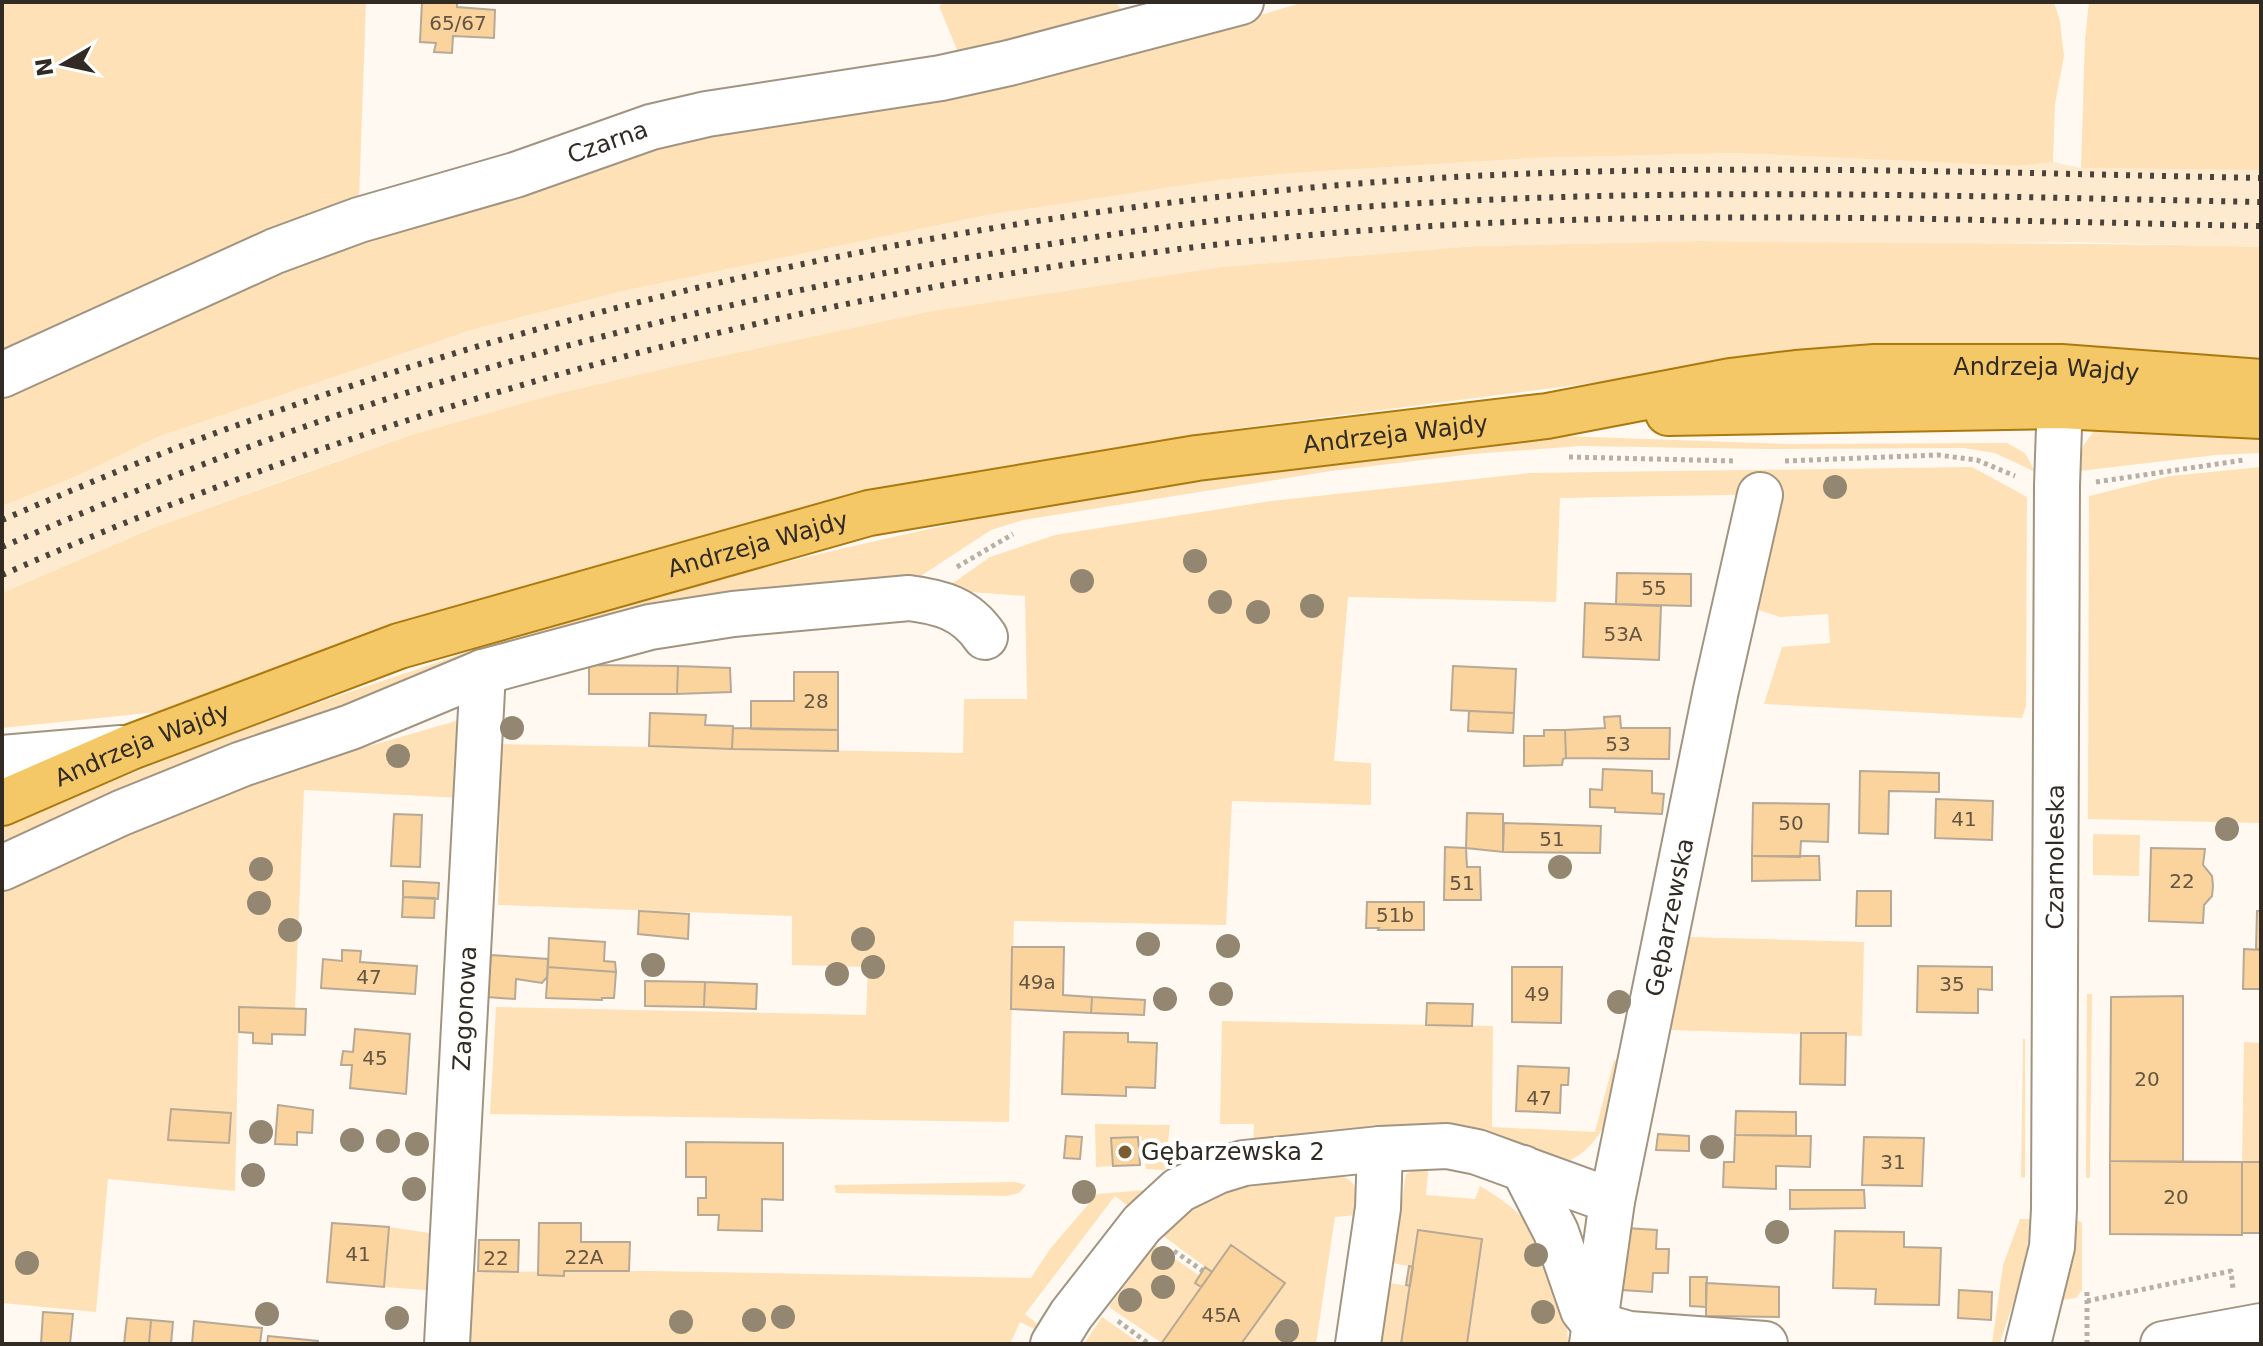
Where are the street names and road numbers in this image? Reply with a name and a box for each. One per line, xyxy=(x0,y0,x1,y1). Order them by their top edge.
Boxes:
street label: Czarna xyxy=(564,115,652,169)
street label: Andrzeja Wajdy xyxy=(1953,353,2140,387)
street label: Andrzeja Wajdy xyxy=(1301,409,1490,459)
street label: Andrzeja Wajdy xyxy=(664,506,851,583)
street label: Andrzeja Wajdy xyxy=(50,697,234,792)
street label: Czarnoleska xyxy=(2041,784,2070,930)
street label: Gębarzewska xyxy=(1640,836,1700,999)
street label: Zagonowa xyxy=(448,945,482,1072)

